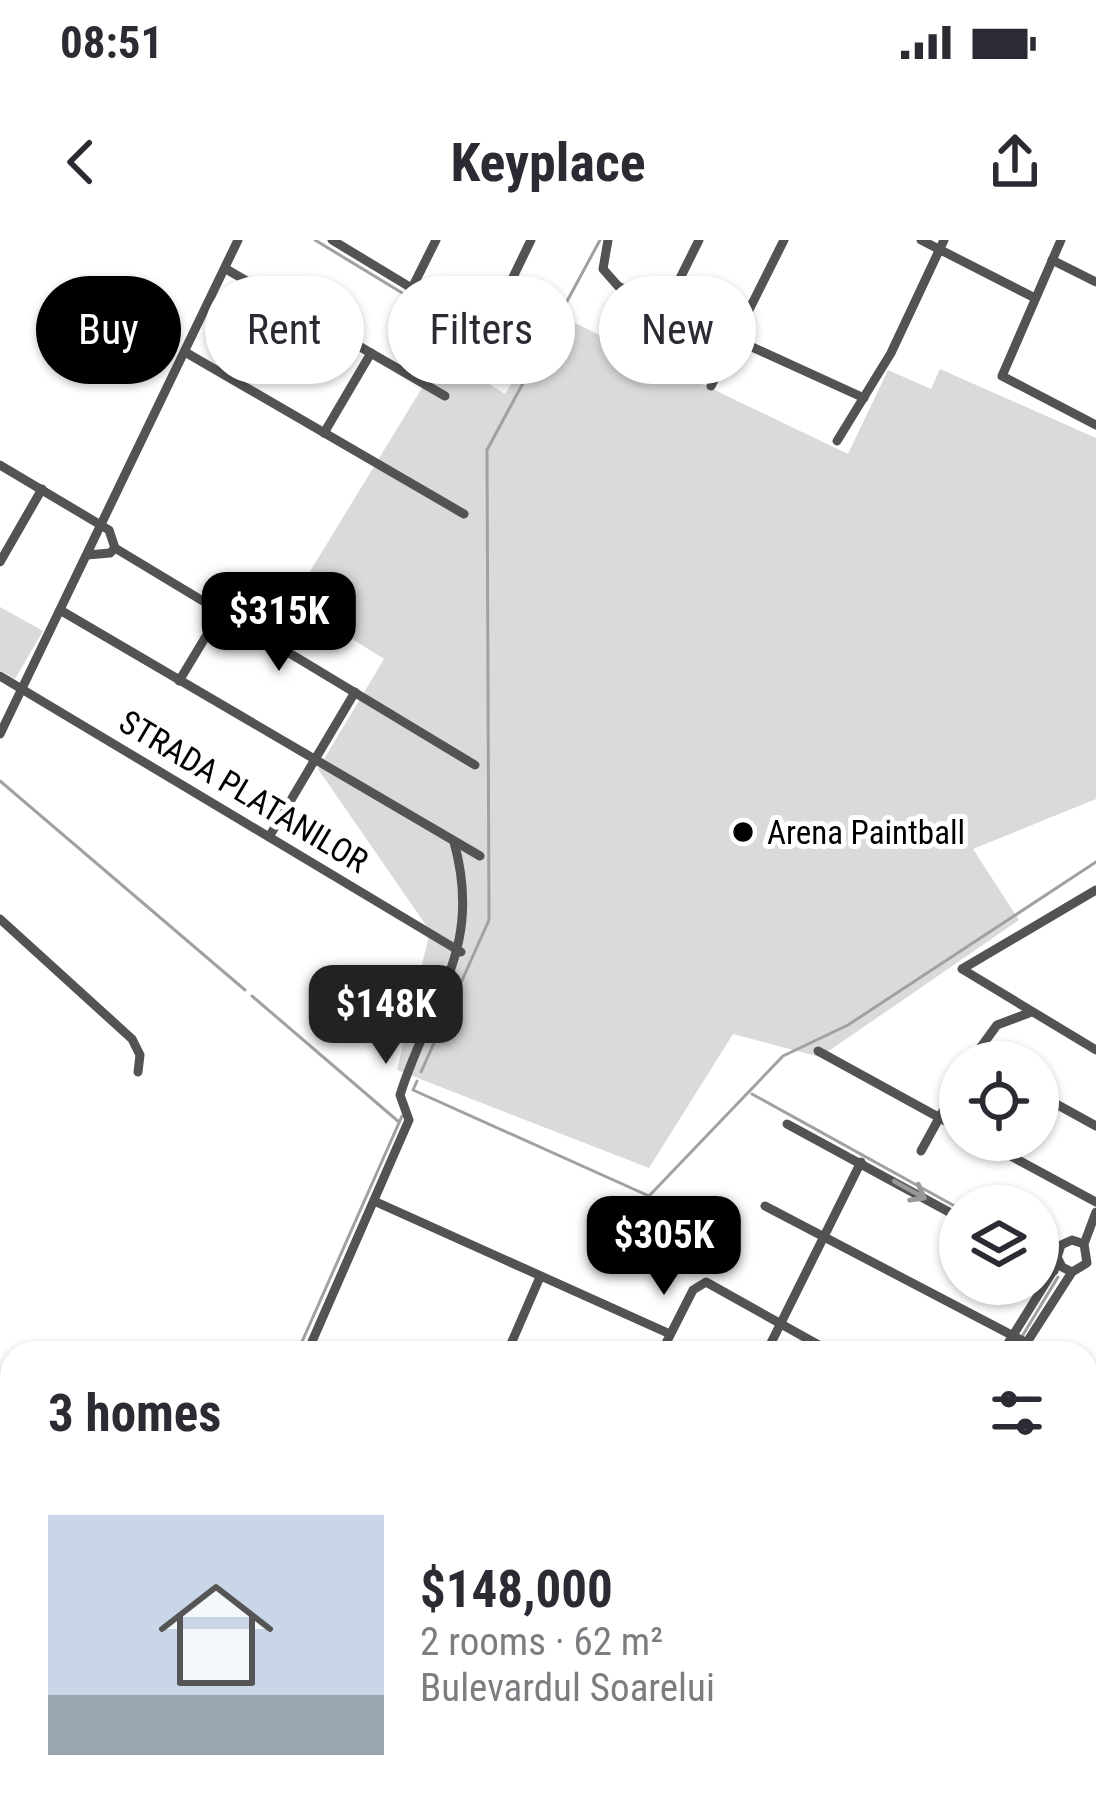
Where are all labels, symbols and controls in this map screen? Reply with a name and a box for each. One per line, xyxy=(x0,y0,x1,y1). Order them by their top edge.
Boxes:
text: 08:51 xyxy=(60,16,163,69)
icon: back xyxy=(48,129,114,195)
icon: share xyxy=(982,129,1048,195)
text: Keyplace xyxy=(450,131,646,194)
chip: Buy xyxy=(36,276,181,384)
chip: Rent xyxy=(205,276,364,384)
chip: Filters xyxy=(388,276,575,384)
chip: New xyxy=(599,276,756,384)
pin: $315K xyxy=(195,572,363,674)
text: $315K xyxy=(229,588,329,634)
street label: STRADA PLATANILOR xyxy=(112,702,375,881)
place label: Arena Paintball xyxy=(767,813,965,852)
marker: Arena Paintball xyxy=(730,819,756,845)
pin: $148K xyxy=(302,965,470,1067)
text: $148K xyxy=(336,981,436,1027)
map controls xyxy=(939,1041,1059,1305)
button: locate xyxy=(939,1041,1059,1161)
one-way arrow xyxy=(892,1179,927,1202)
button: layers xyxy=(939,1185,1059,1305)
pin: $305K xyxy=(580,1196,748,1298)
text: $305K xyxy=(614,1212,714,1258)
icon: filters xyxy=(984,1380,1050,1446)
text: 3 homes xyxy=(48,1384,221,1443)
text: $148,000 xyxy=(420,1560,613,1619)
icon: home xyxy=(144,1563,288,1707)
text: 2 rooms · 62 m² xyxy=(420,1619,663,1665)
text: Bulevardul Soarelui xyxy=(420,1665,715,1711)

